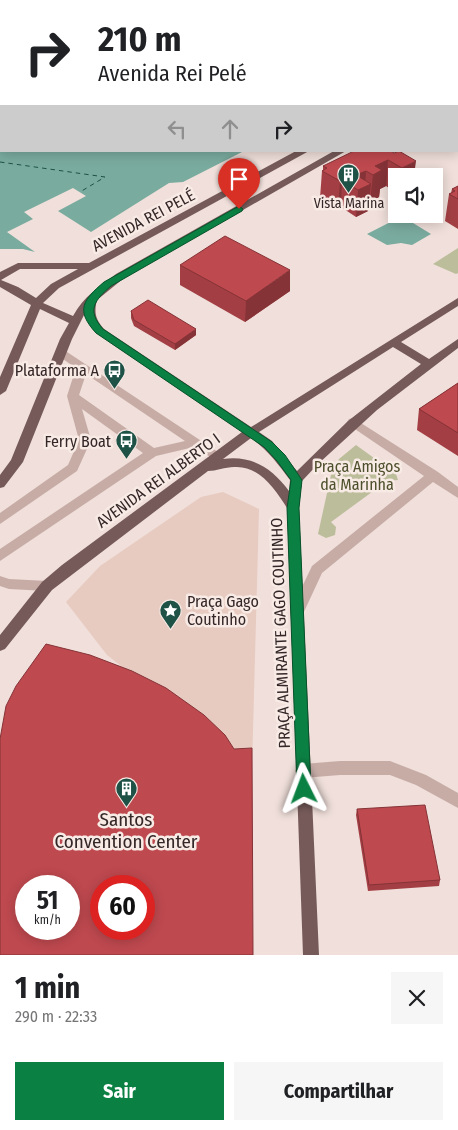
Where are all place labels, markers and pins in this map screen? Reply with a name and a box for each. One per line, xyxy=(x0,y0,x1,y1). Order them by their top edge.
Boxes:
pin xyxy=(218,158,260,209)
building icon: Vista Marina xyxy=(337,163,361,194)
place label: Vista Marina xyxy=(314,195,385,212)
bus stop icon: Plataforma A xyxy=(103,358,127,389)
place label: Plataforma A xyxy=(15,361,100,380)
bus stop icon: Ferry Boat xyxy=(115,429,139,460)
place label: Ferry Boat xyxy=(44,432,112,451)
place label: Praça Gago Coutinho xyxy=(187,592,259,629)
place icon: Praça Gago Coutinho xyxy=(159,598,183,629)
building icon: Santos Convention Center xyxy=(114,776,138,807)
place label: Santos Convention Center xyxy=(54,808,198,853)

